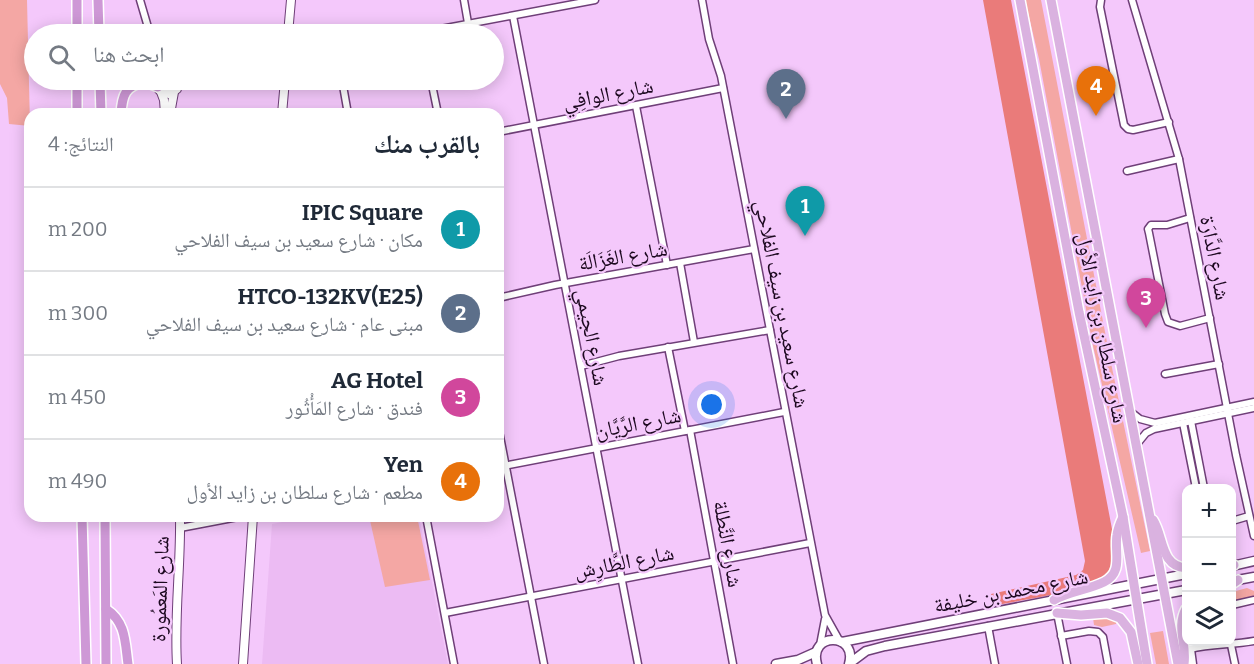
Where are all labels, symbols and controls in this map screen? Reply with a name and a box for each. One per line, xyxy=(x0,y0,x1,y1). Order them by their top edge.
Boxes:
search box xyxy=(24,24,504,90)
icon: search xyxy=(45,41,78,74)
text: ابحث هنا xyxy=(93,41,164,68)
pin: 4 xyxy=(1076,66,1116,116)
pin: 2 xyxy=(766,70,806,119)
street label: شارع الوافِي xyxy=(561,72,656,119)
text: بالقرب منك xyxy=(374,129,480,160)
text: النتائج: 4 xyxy=(48,132,114,156)
pin: 1 xyxy=(786,186,824,236)
street label: شارع سعيد بن سيف الفلاحي xyxy=(746,198,815,411)
text: IPIC Square xyxy=(302,199,423,226)
street label: شارع الدَّارَة xyxy=(1194,214,1236,302)
text: 200 m xyxy=(48,217,108,241)
text: 1 xyxy=(456,217,465,241)
text: مكان · شارع سعيد بن سيف الفلاحي xyxy=(174,228,423,252)
street label: شارع سلطان بن زايد الأول xyxy=(1071,231,1133,425)
street label: شارع الغَزَالَة xyxy=(577,235,669,277)
pin: 3 xyxy=(1126,278,1166,328)
text: HTCO-132KV(E25) xyxy=(238,283,423,310)
street label: شارع الجيمي xyxy=(567,286,614,388)
text: 300 m xyxy=(48,301,108,325)
text: 2 xyxy=(455,301,466,325)
text: مبنى عام · شارع سعيد بن سيف الفلاحي xyxy=(146,312,423,336)
text: AG Hotel xyxy=(331,367,423,394)
text: 450 m xyxy=(48,385,106,409)
text: 3 xyxy=(455,385,466,409)
your location xyxy=(697,390,726,419)
text: فندق · شارع المَأْثُور xyxy=(286,396,423,420)
street label: شارع الرَّيَّان xyxy=(593,402,683,444)
text: Yen xyxy=(384,451,423,478)
text: 490 m xyxy=(48,469,107,493)
text: 4 xyxy=(454,469,467,493)
text: مطعم · شارع سلطان بن زايد الأول xyxy=(186,480,423,504)
map controls xyxy=(1182,484,1236,646)
button: + xyxy=(1182,484,1236,538)
street label: شارع النَّطلة xyxy=(708,499,748,589)
street label: شارع المَعمُورة xyxy=(145,536,175,642)
button: − xyxy=(1182,538,1236,592)
street label: شارع الطَّارِش xyxy=(572,540,677,587)
street label: شارع محمد بن خليفة xyxy=(932,563,1090,619)
button: layers xyxy=(1182,592,1236,646)

